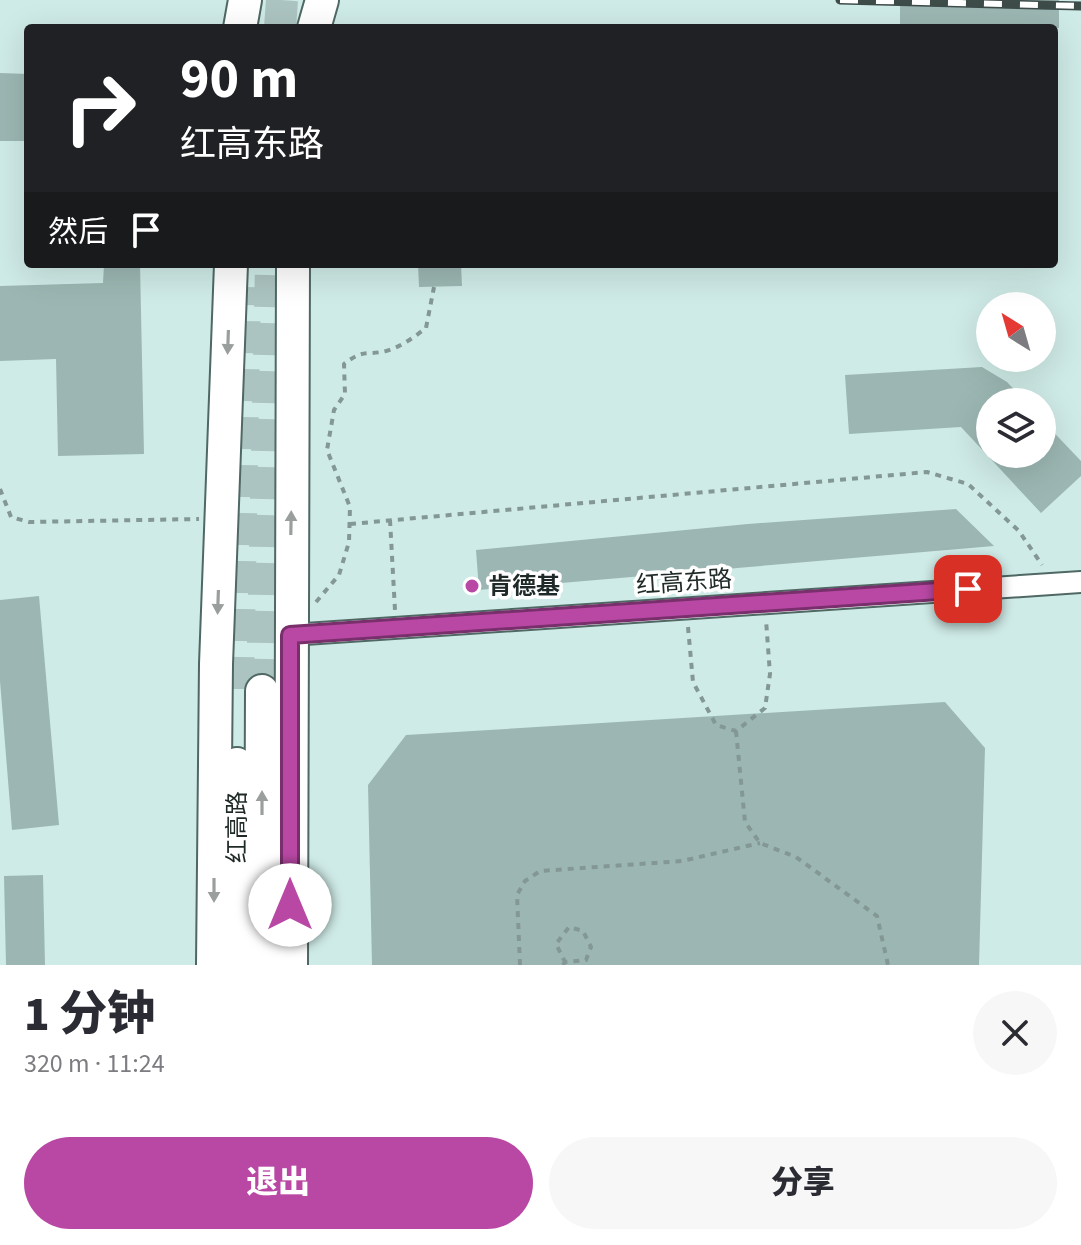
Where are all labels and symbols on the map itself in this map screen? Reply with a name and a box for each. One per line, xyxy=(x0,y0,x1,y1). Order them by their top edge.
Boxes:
north arrow xyxy=(976,292,1056,372)
one-way arrow xyxy=(222,330,235,355)
one-way arrow xyxy=(284,510,297,535)
pin xyxy=(934,555,1002,623)
street label: 红高东路 xyxy=(635,562,733,603)
place label: 肯德基 xyxy=(488,569,560,604)
marker: 肯德基 xyxy=(463,577,481,595)
one-way arrow xyxy=(212,590,225,615)
one-way arrow xyxy=(256,790,268,815)
street label: 红高路 xyxy=(220,791,255,863)
position arrow xyxy=(248,863,332,947)
one-way arrow xyxy=(208,878,220,903)

